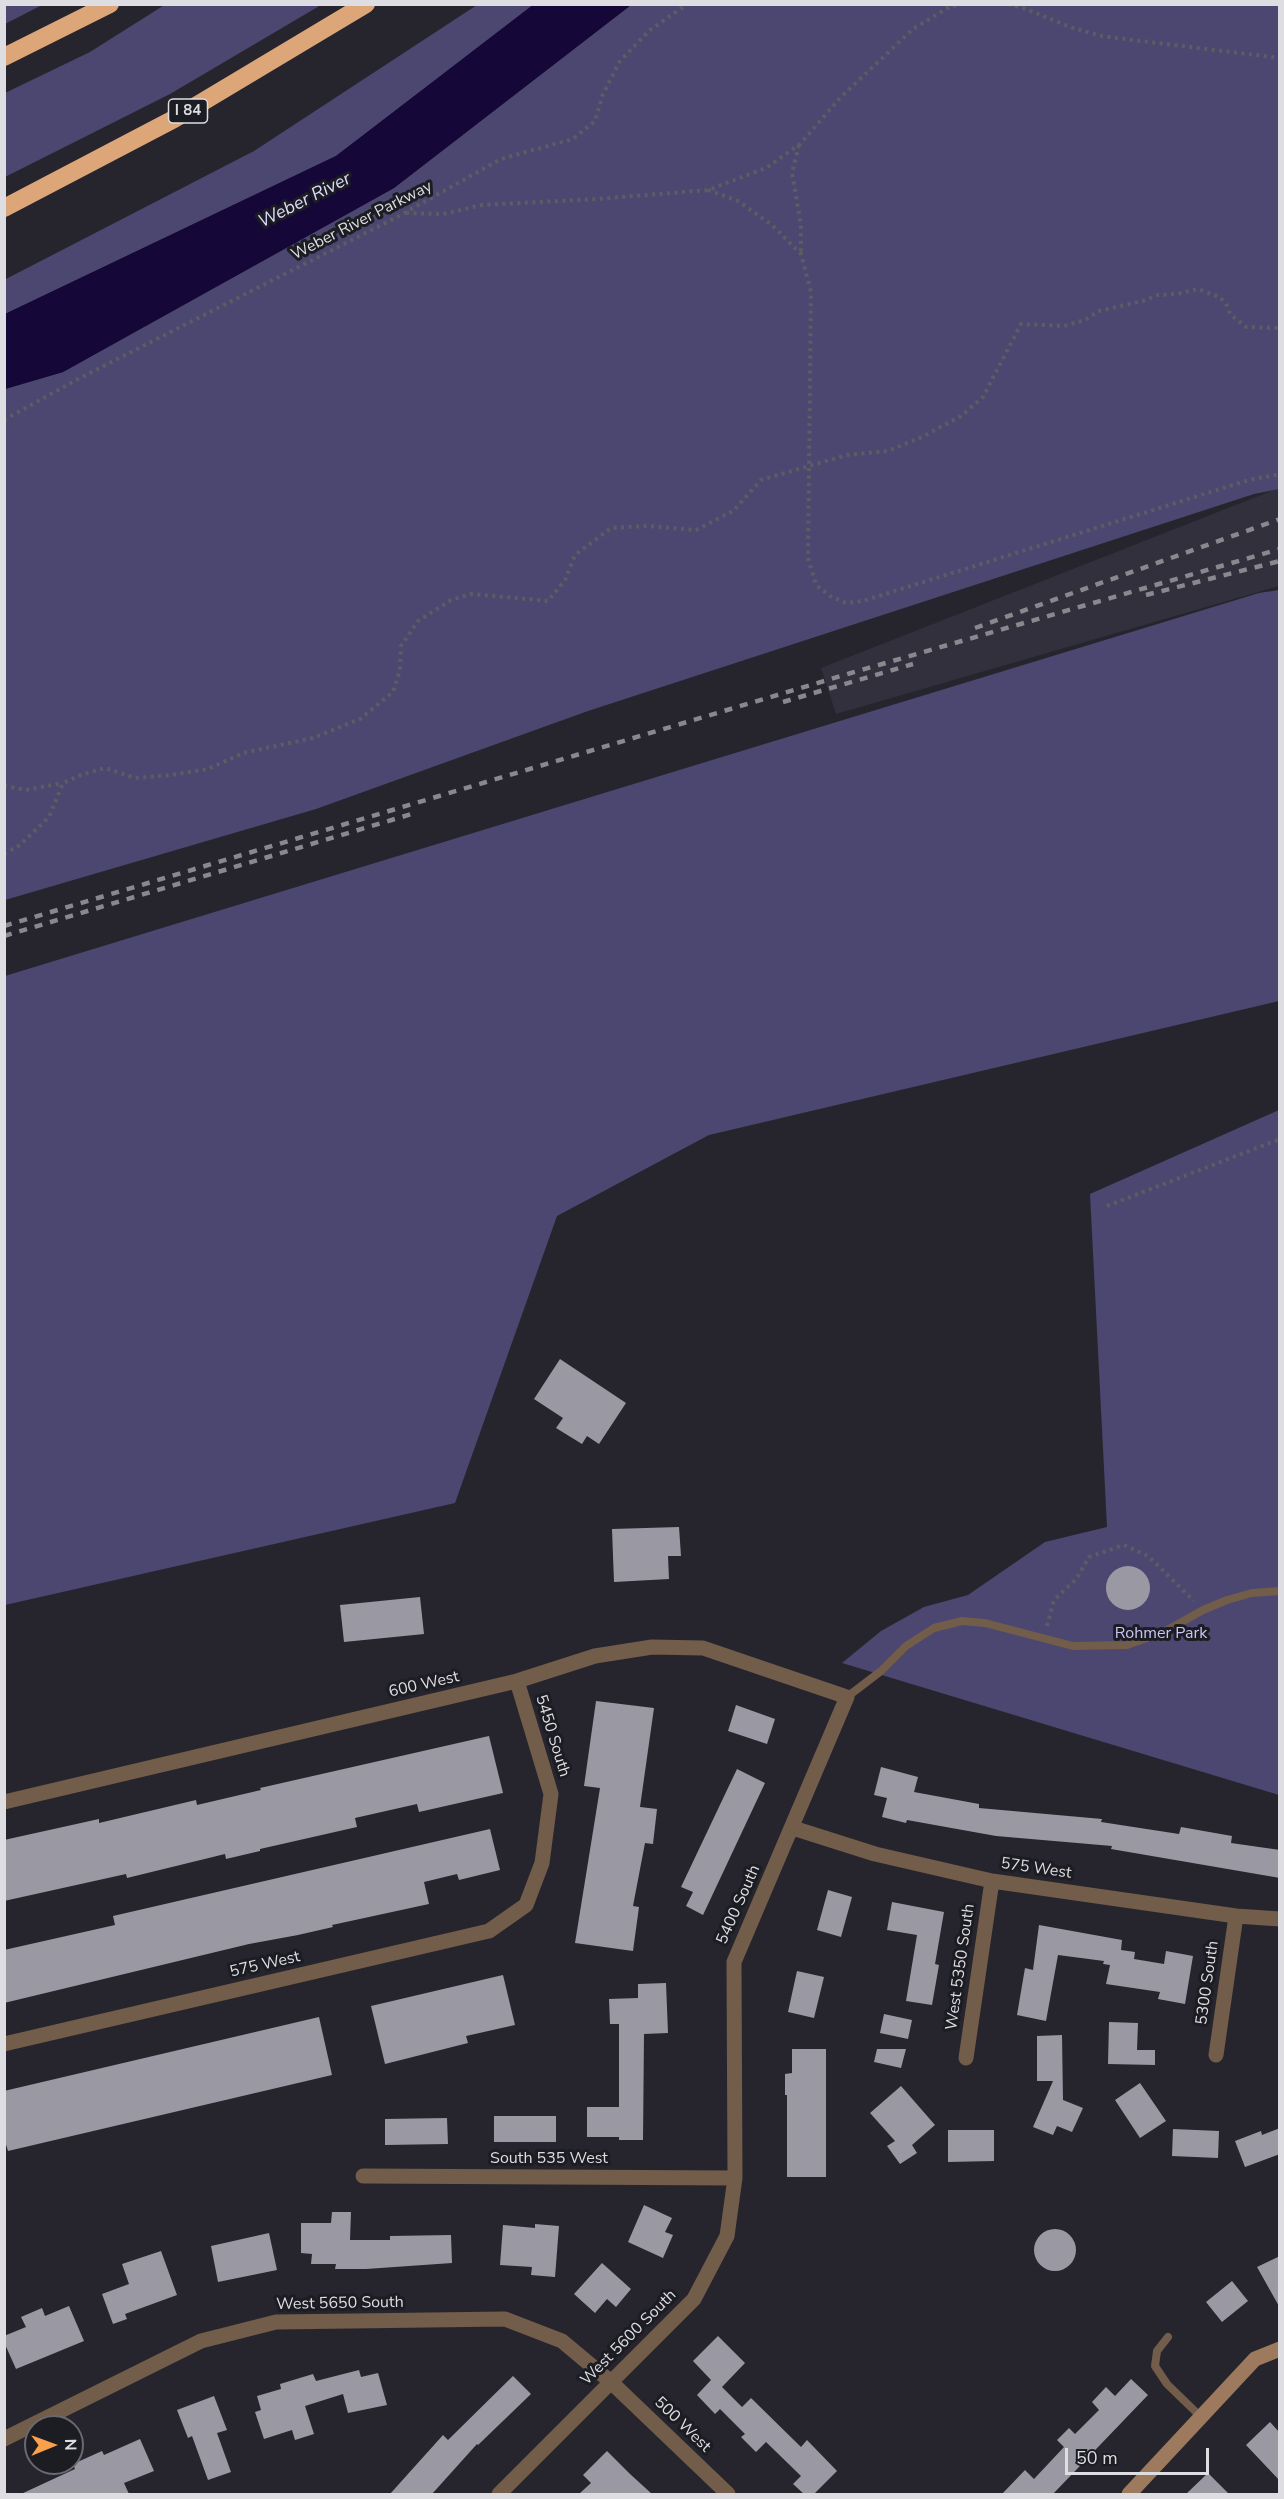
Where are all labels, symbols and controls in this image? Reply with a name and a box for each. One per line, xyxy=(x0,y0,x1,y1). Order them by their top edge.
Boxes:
road number: I 84 xyxy=(168,99,207,123)
water label: Weber River xyxy=(255,168,355,234)
street label: Weber River Parkway xyxy=(288,177,436,265)
park label: Rohmer Park xyxy=(1115,1624,1207,1644)
street label: 600 West xyxy=(387,1668,461,1702)
street label: 5450 South xyxy=(530,1693,574,1779)
street label: 575 West xyxy=(999,1855,1073,1883)
street label: 5400 South xyxy=(713,1862,765,1948)
street label: West 5350 South xyxy=(943,1903,979,2031)
street label: 5300 South xyxy=(1193,1940,1223,2026)
street label: 575 West xyxy=(228,1948,302,1982)
street label: South 535 West xyxy=(490,2149,608,2169)
street label: West 5600 South xyxy=(577,2286,681,2390)
street label: West 5650 South xyxy=(276,2293,404,2315)
street label: 500 West xyxy=(650,2393,714,2457)
north arrow xyxy=(24,2415,84,2475)
scale bar xyxy=(1068,2436,1212,2474)
text: N xyxy=(59,2439,81,2451)
text: 50 m xyxy=(1076,2446,1118,2470)

